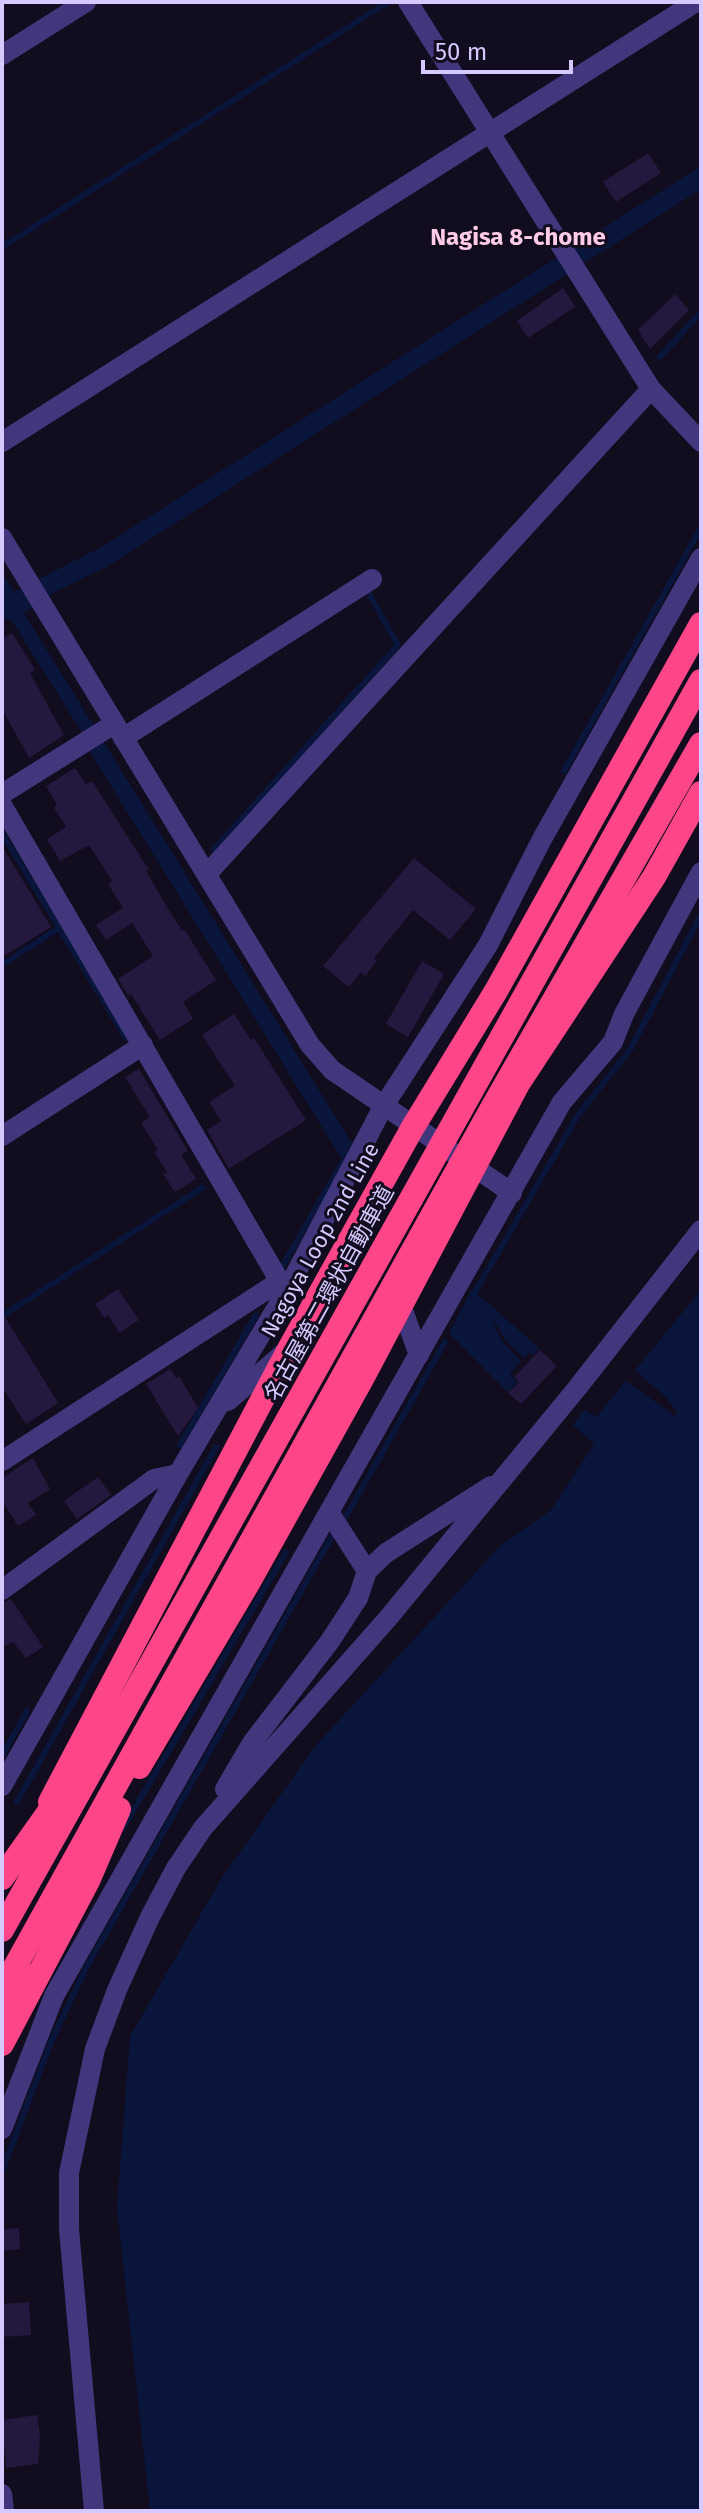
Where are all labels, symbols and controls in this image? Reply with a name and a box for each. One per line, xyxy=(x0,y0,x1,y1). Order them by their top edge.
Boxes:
scale bar xyxy=(423,24,571,74)
text: 50 m xyxy=(435,38,487,66)
district label: Nagisa 8-chome xyxy=(430,223,606,251)
street label: Nagoya Loop 2nd Line xyxy=(255,1138,385,1342)
street label: 名古屋第二環状自動車道 xyxy=(259,1181,399,1405)

